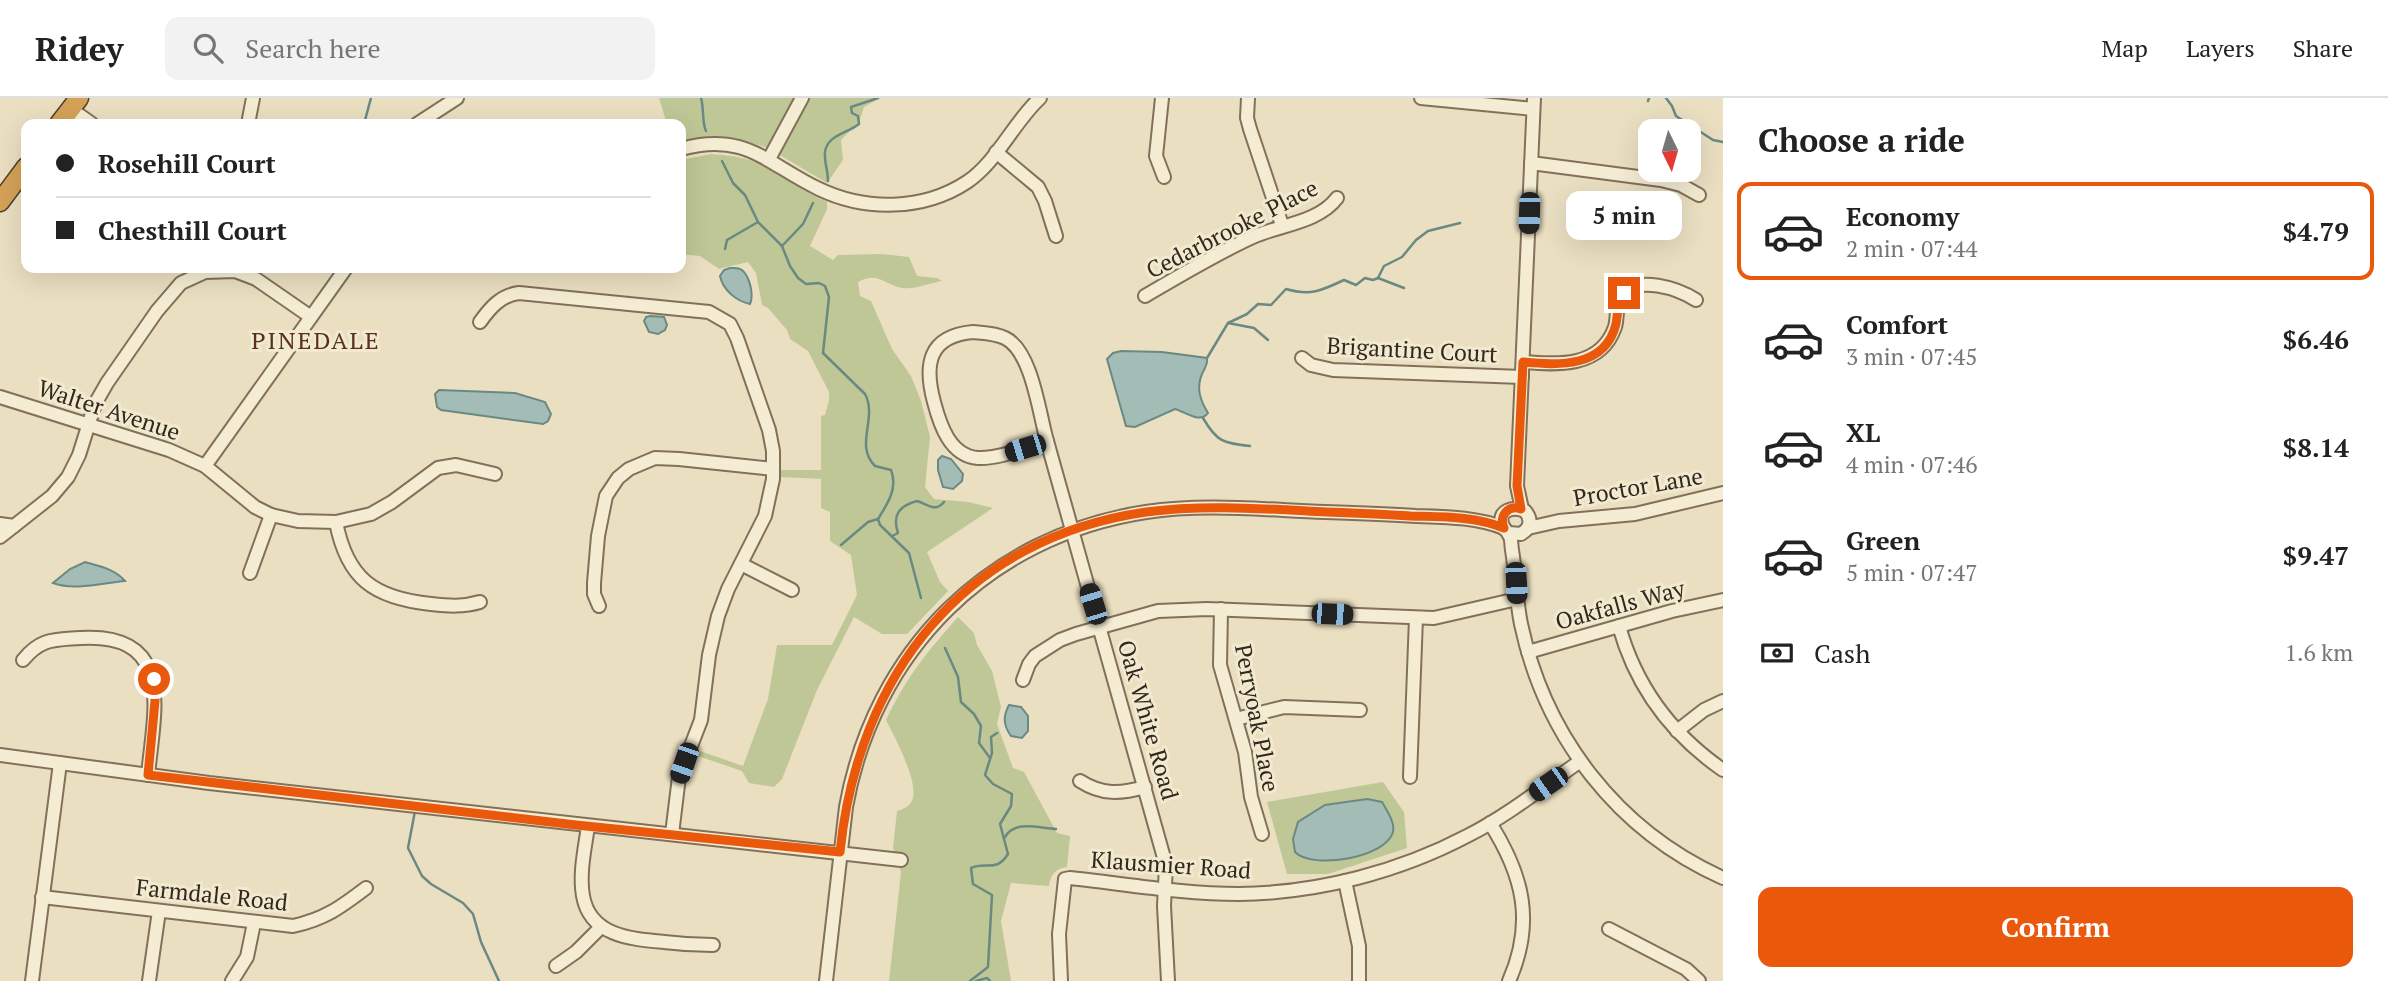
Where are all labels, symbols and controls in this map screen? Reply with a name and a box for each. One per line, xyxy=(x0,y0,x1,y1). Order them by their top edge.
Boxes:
search box xyxy=(165,17,655,80)
text: Ridey xyxy=(35,27,123,70)
icon: search xyxy=(189,29,227,67)
text: Search here xyxy=(245,31,381,65)
text: Map xyxy=(2101,32,2148,64)
text: Layers xyxy=(2186,32,2255,64)
text: Share xyxy=(2293,32,2353,64)
north arrow xyxy=(1638,119,1701,182)
map controls xyxy=(1638,119,1701,182)
text: Choose a ride xyxy=(1758,119,1965,161)
text: Rosehill Court xyxy=(98,146,276,180)
street label: Cedarbrooke Place xyxy=(1141,172,1323,285)
car xyxy=(1518,192,1541,234)
callout: 5 min xyxy=(1566,192,1682,240)
text: Economy xyxy=(1846,199,1959,233)
text: 5 min xyxy=(1593,200,1655,231)
icon: car xyxy=(1762,200,1825,263)
text: Chesthill Court xyxy=(98,213,287,247)
text: $4.79 xyxy=(2283,214,2349,248)
text: 2 min · 07:44 xyxy=(1846,233,1978,264)
route end xyxy=(1608,277,1640,309)
text: Comfort xyxy=(1846,307,1948,341)
icon: car xyxy=(1762,308,1825,371)
text: $6.46 xyxy=(2283,322,2349,356)
district label: PINEDALE xyxy=(251,324,381,356)
street label: Brigantine Court xyxy=(1326,330,1499,369)
text: 3 min · 07:45 xyxy=(1846,341,1978,372)
street label: Walter Avenue xyxy=(34,372,184,447)
text: XL xyxy=(1846,415,1880,449)
icon: car xyxy=(1762,416,1825,479)
text: $8.14 xyxy=(2283,430,2349,464)
car xyxy=(1002,432,1049,464)
text: 4 min · 07:46 xyxy=(1846,449,1978,480)
street label: Proctor Lane xyxy=(1571,460,1705,513)
text: Green xyxy=(1846,523,1920,557)
icon: car xyxy=(1762,524,1825,587)
text: $9.47 xyxy=(2283,538,2349,572)
text: 5 min · 07:47 xyxy=(1846,557,1978,588)
car xyxy=(1505,561,1528,605)
street label: Oakfalls Way xyxy=(1552,572,1688,637)
car xyxy=(1077,581,1110,627)
car xyxy=(1311,603,1354,625)
icon: cash xyxy=(1758,634,1796,672)
street label: Oak White Road xyxy=(1111,636,1186,804)
text: Cash xyxy=(1814,636,1870,670)
text: 1.6 km xyxy=(2285,637,2353,668)
street label: Perryoak Place xyxy=(1228,641,1287,794)
route start xyxy=(138,663,170,695)
car xyxy=(668,740,701,786)
car xyxy=(1525,763,1572,805)
street label: Klausmier Road xyxy=(1090,843,1252,886)
street label: Farmdale Road xyxy=(135,871,290,918)
button: Confirm xyxy=(1758,887,2353,967)

